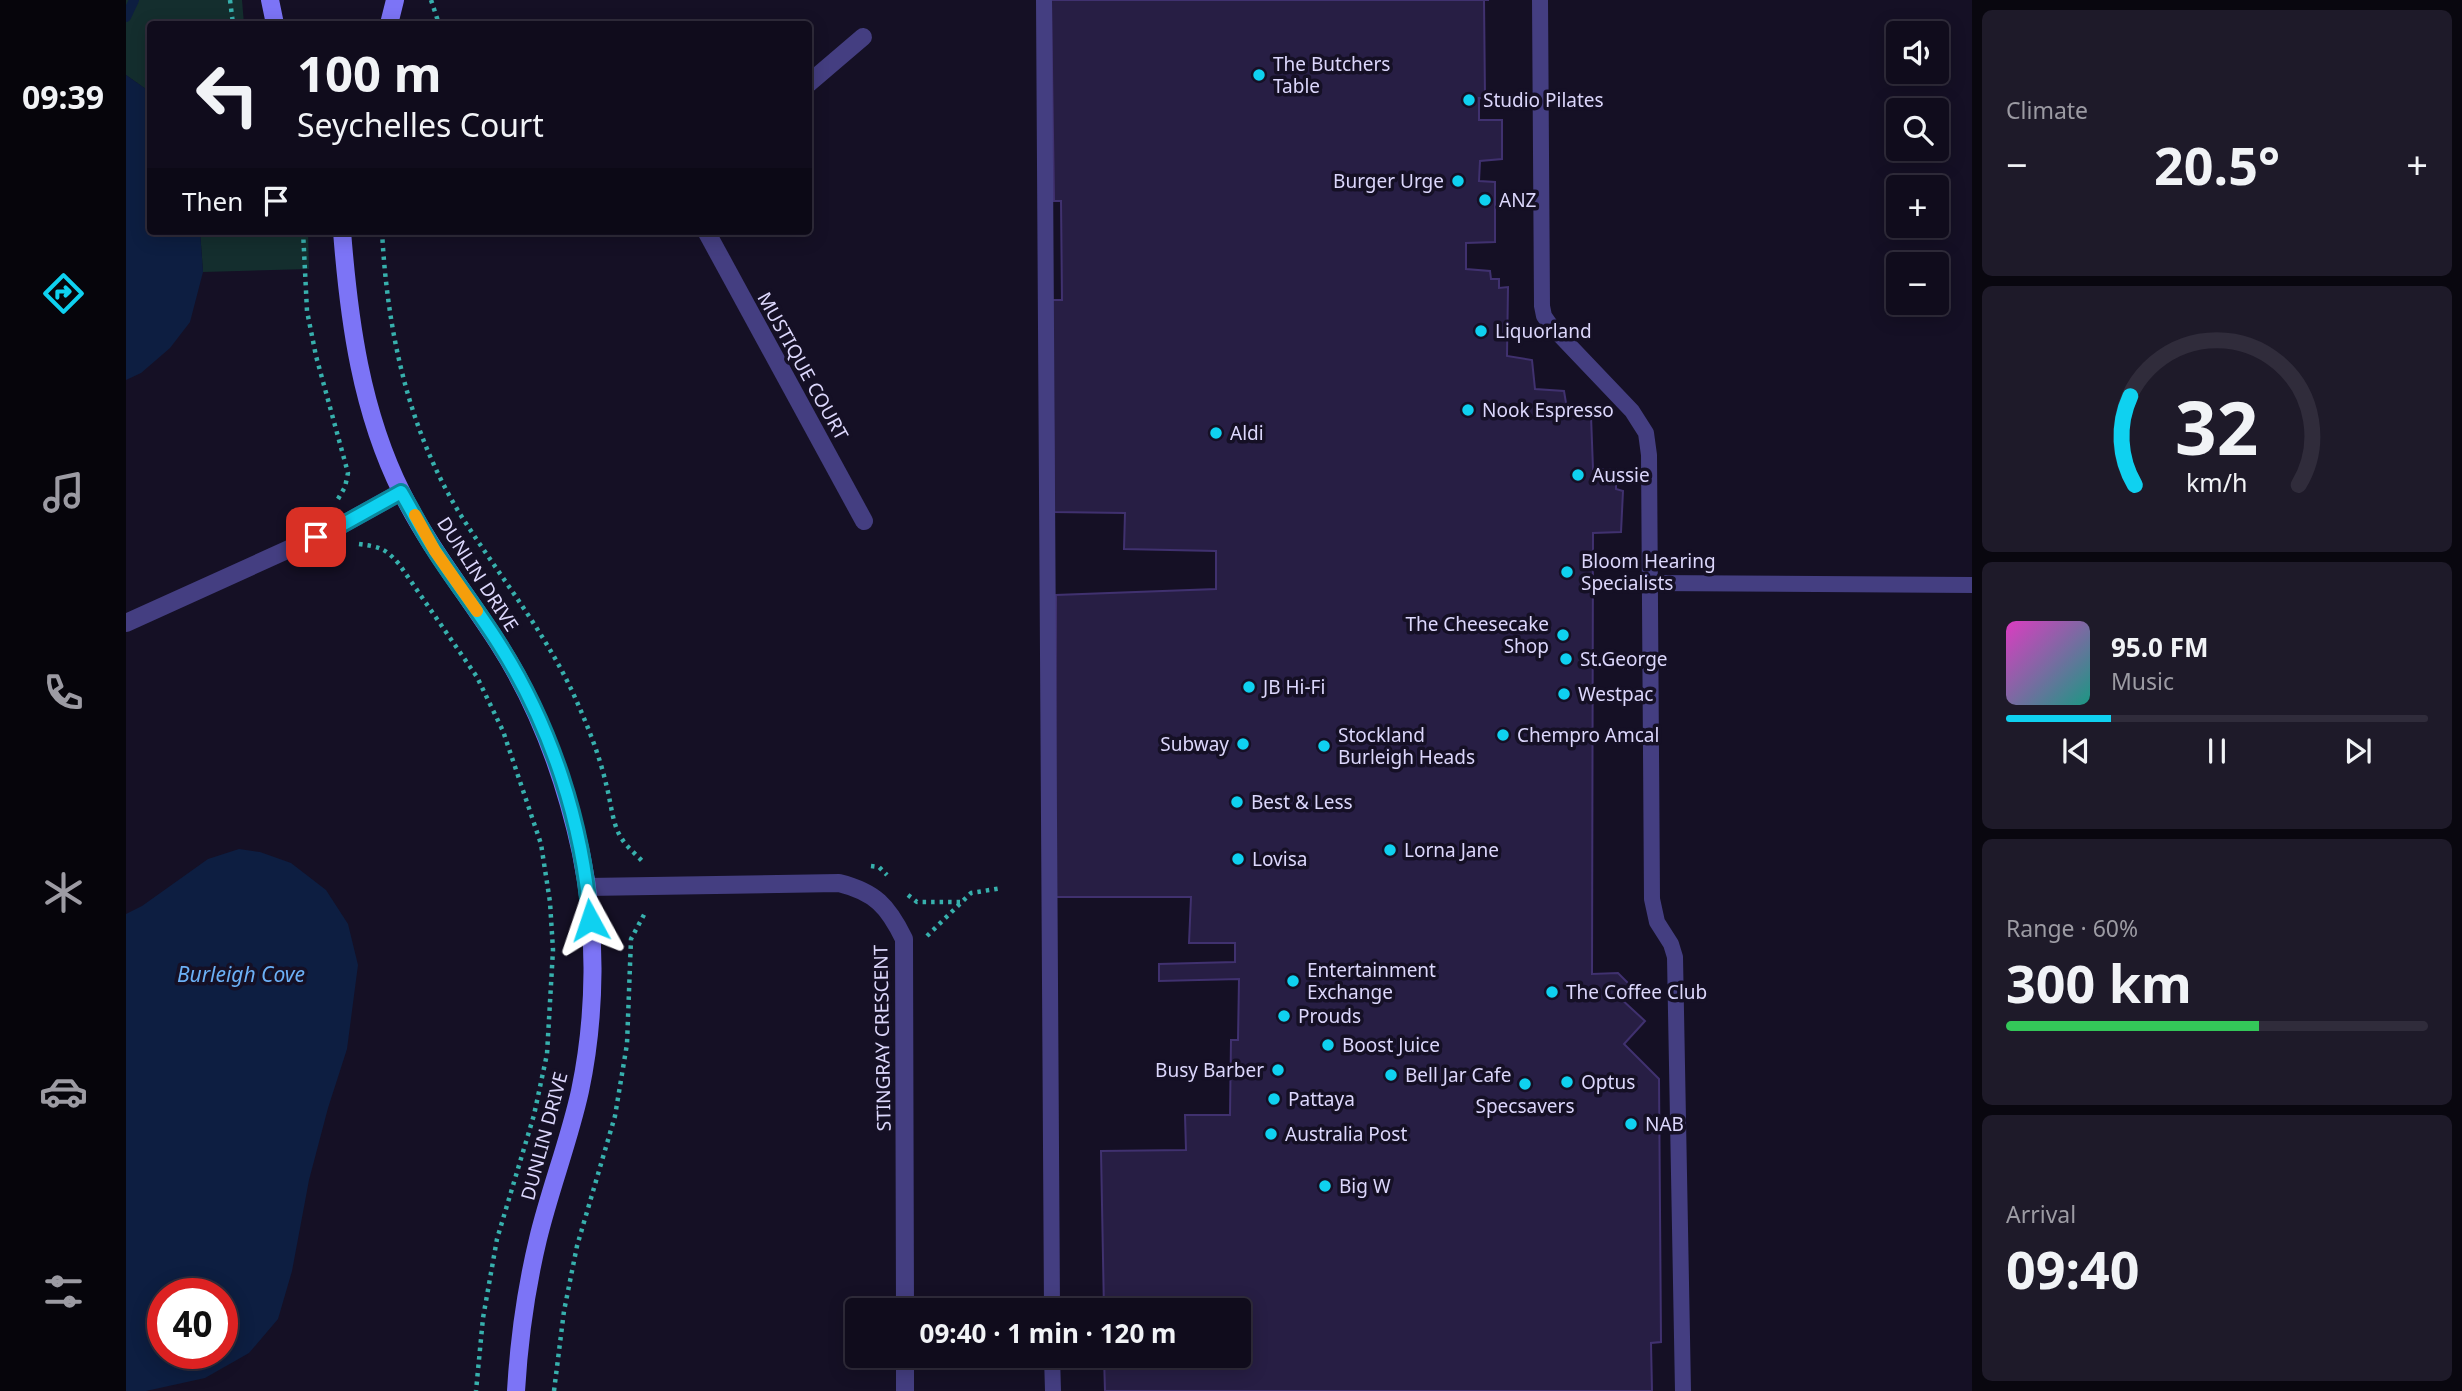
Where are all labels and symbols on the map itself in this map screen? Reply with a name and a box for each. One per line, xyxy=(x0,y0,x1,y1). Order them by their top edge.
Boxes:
place label: The Butchers Table xyxy=(1273,51,1390,99)
marker: The Butchers Table xyxy=(1251,67,1267,83)
place label: Studio Pilates xyxy=(1483,87,1604,113)
marker: Studio Pilates xyxy=(1461,92,1477,108)
place label: Burger Urge xyxy=(1333,168,1444,194)
marker: Burger Urge xyxy=(1450,173,1466,189)
place label: ANZ xyxy=(1499,187,1537,213)
marker: ANZ xyxy=(1477,192,1493,208)
street label: MUSTIQUE COURT xyxy=(752,287,855,445)
place label: Liquorland xyxy=(1495,318,1592,344)
marker: Liquorland xyxy=(1473,323,1489,339)
place label: Nook Espresso xyxy=(1482,397,1614,423)
marker: Nook Espresso xyxy=(1460,402,1476,418)
place label: Aldi xyxy=(1230,420,1264,446)
marker: Aldi xyxy=(1208,425,1224,441)
place label: Aussie xyxy=(1592,462,1650,488)
marker: Aussie xyxy=(1570,467,1586,483)
pin xyxy=(286,507,346,567)
street label: DUNLIN DRIVE xyxy=(431,512,525,636)
place label: Bloom Hearing Specialists xyxy=(1581,548,1716,596)
marker: Bloom Hearing Specialists xyxy=(1559,564,1575,580)
place label: The Cheesecake Shop xyxy=(1405,611,1549,659)
marker: The Cheesecake Shop xyxy=(1555,627,1571,643)
place label: St.George xyxy=(1580,646,1668,672)
marker: St.George xyxy=(1558,651,1574,667)
place label: JB Hi-Fi xyxy=(1261,674,1325,700)
marker: JB Hi-Fi xyxy=(1241,679,1257,695)
place label: Westpac xyxy=(1578,681,1653,707)
marker: Westpac xyxy=(1556,686,1572,702)
place label: Stockland Burleigh Heads xyxy=(1338,722,1475,770)
place label: Chempro Amcal xyxy=(1517,722,1659,748)
marker: Chempro Amcal xyxy=(1495,727,1511,743)
place label: Subway xyxy=(1160,731,1229,757)
marker: Subway xyxy=(1235,736,1251,752)
marker: Stockland Burleigh Heads xyxy=(1316,738,1332,754)
place label: Best & Less xyxy=(1251,789,1353,815)
marker: Best & Less xyxy=(1229,794,1245,810)
place label: Lorna Jane xyxy=(1404,837,1499,863)
marker: Lorna Jane xyxy=(1382,842,1398,858)
place label: Lovisa xyxy=(1252,846,1307,872)
marker: Lovisa xyxy=(1230,851,1246,867)
position arrow xyxy=(553,883,627,957)
street label: STINGRAY CRESCENT xyxy=(867,944,897,1132)
place label: Entertainment Exchange xyxy=(1307,957,1436,1005)
water label: Burleigh Cove xyxy=(177,960,305,988)
marker: Entertainment Exchange xyxy=(1285,973,1301,989)
place label: The Coffee Club xyxy=(1566,979,1707,1005)
marker: The Coffee Club xyxy=(1544,984,1560,1000)
place label: Prouds xyxy=(1298,1003,1361,1029)
marker: Prouds xyxy=(1276,1008,1292,1024)
place label: Boost Juice xyxy=(1342,1032,1440,1058)
marker: Boost Juice xyxy=(1320,1037,1336,1053)
place label: Busy Barber xyxy=(1155,1057,1264,1083)
marker: Busy Barber xyxy=(1270,1062,1286,1078)
place label: Bell Jar Cafe xyxy=(1405,1062,1511,1088)
marker: Bell Jar Cafe xyxy=(1383,1067,1399,1083)
street label: DUNLIN DRIVE xyxy=(514,1069,574,1203)
place label: Optus xyxy=(1581,1069,1635,1095)
marker: Optus xyxy=(1559,1074,1575,1090)
marker: Specsavers xyxy=(1517,1076,1533,1092)
place label: Pattaya xyxy=(1288,1086,1355,1112)
marker: Pattaya xyxy=(1266,1091,1282,1107)
place label: Specsavers xyxy=(1475,1093,1575,1119)
place label: NAB xyxy=(1645,1111,1684,1137)
marker: NAB xyxy=(1623,1116,1639,1132)
place label: Australia Post xyxy=(1285,1121,1407,1147)
marker: Australia Post xyxy=(1263,1126,1279,1142)
place label: Big W xyxy=(1339,1173,1391,1199)
marker: Big W xyxy=(1317,1178,1333,1194)
speed limit sign: 40 xyxy=(147,1278,238,1369)

